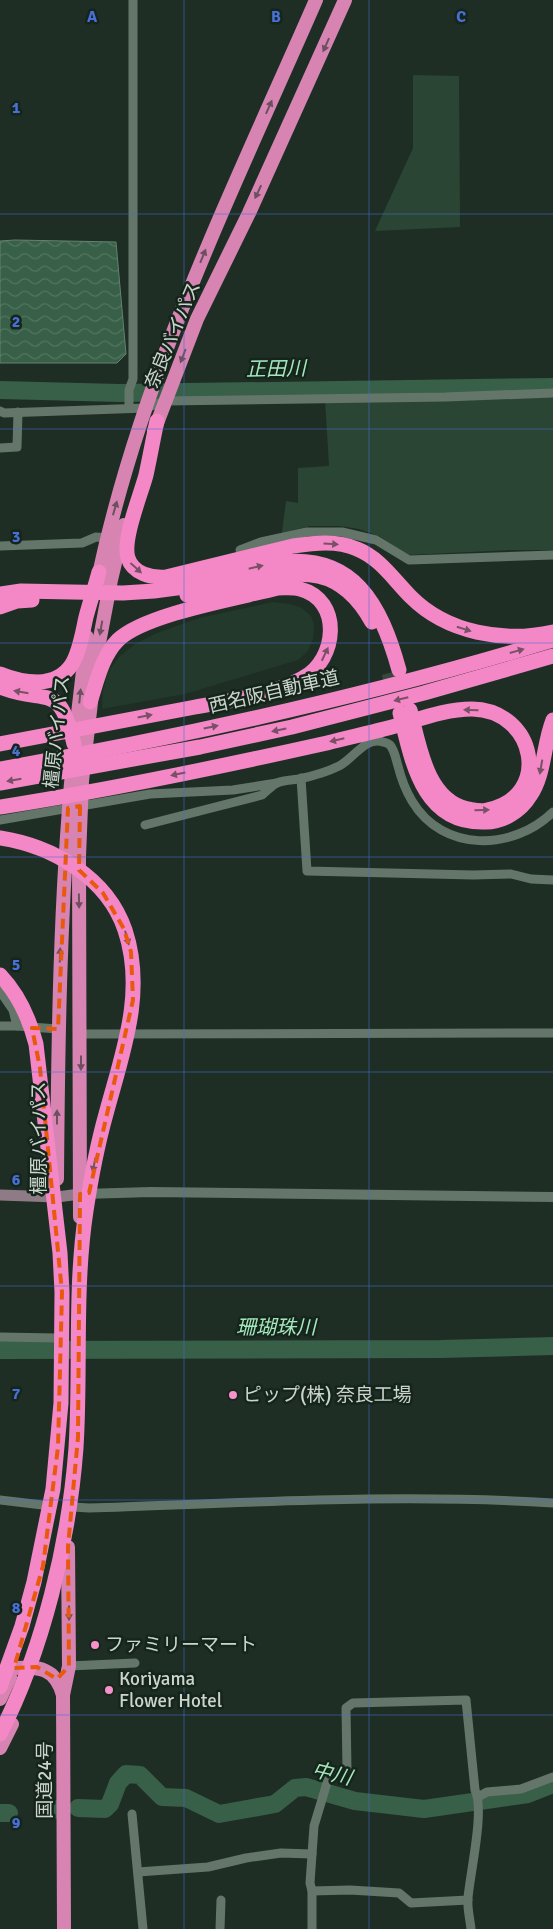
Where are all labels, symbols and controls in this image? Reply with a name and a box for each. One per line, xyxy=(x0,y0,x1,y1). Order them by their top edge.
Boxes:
text: A xyxy=(87,7,98,27)
text: B xyxy=(271,7,281,27)
text: C xyxy=(456,7,466,27)
one-way arrow xyxy=(321,38,329,52)
text: 1 xyxy=(12,98,21,118)
one-way arrow xyxy=(265,100,273,114)
one-way arrow xyxy=(254,185,263,200)
one-way arrow xyxy=(200,249,208,263)
street label: 奈良バイパス xyxy=(140,278,206,392)
text: 2 xyxy=(12,312,20,332)
one-way arrow xyxy=(179,349,187,364)
water label: 正田川 xyxy=(246,356,308,382)
one-way arrow xyxy=(112,500,120,515)
text: 3 xyxy=(12,527,20,547)
one-way arrow xyxy=(323,540,339,548)
one-way arrow xyxy=(129,562,142,573)
one-way arrow xyxy=(249,563,264,571)
one-way arrow xyxy=(96,621,104,637)
one-way arrow xyxy=(457,625,472,633)
one-way arrow xyxy=(321,646,330,661)
one-way arrow xyxy=(510,646,525,654)
street label: 西名阪自動車道 xyxy=(206,665,342,719)
street label: 橿原バイパス xyxy=(39,674,75,790)
one-way arrow xyxy=(13,688,29,696)
one-way arrow xyxy=(76,688,84,704)
one-way arrow xyxy=(393,695,408,703)
one-way arrow xyxy=(463,706,479,714)
one-way arrow xyxy=(137,712,153,720)
one-way arrow xyxy=(204,723,219,731)
one-way arrow xyxy=(271,726,286,734)
one-way arrow xyxy=(329,736,344,744)
text: 4 xyxy=(12,741,21,761)
one-way arrow xyxy=(537,759,545,775)
one-way arrow xyxy=(170,770,185,778)
one-way arrow xyxy=(5,777,21,785)
one-way arrow xyxy=(475,805,491,813)
one-way arrow xyxy=(75,893,83,909)
one-way arrow xyxy=(123,930,131,946)
one-way arrow xyxy=(57,946,65,962)
text: 5 xyxy=(12,955,20,975)
one-way arrow xyxy=(77,1055,85,1071)
street label: 橿原バイパス xyxy=(27,1081,51,1195)
one-way arrow xyxy=(53,1109,61,1125)
one-way arrow xyxy=(90,1157,98,1173)
text: 6 xyxy=(12,1170,21,1190)
water label: 珊瑚珠川 xyxy=(236,1315,318,1340)
place label: ピップ(株) 奈良工場 xyxy=(243,1383,412,1407)
text: 7 xyxy=(12,1384,21,1404)
marker: ピップ(株) 奈良工場 xyxy=(227,1389,239,1401)
text: 8 xyxy=(12,1598,21,1618)
one-way arrow xyxy=(65,1605,73,1621)
place label: ファミリーマート xyxy=(105,1633,257,1657)
marker: ファミリーマート xyxy=(89,1639,101,1651)
place label: Koriyama Flower Hotel xyxy=(119,1667,222,1713)
marker: Koriyama Flower Hotel xyxy=(103,1684,115,1696)
street label: 国道24号 xyxy=(33,1741,57,1819)
water label: 中川 xyxy=(310,1757,356,1791)
text: 9 xyxy=(12,1813,21,1833)

